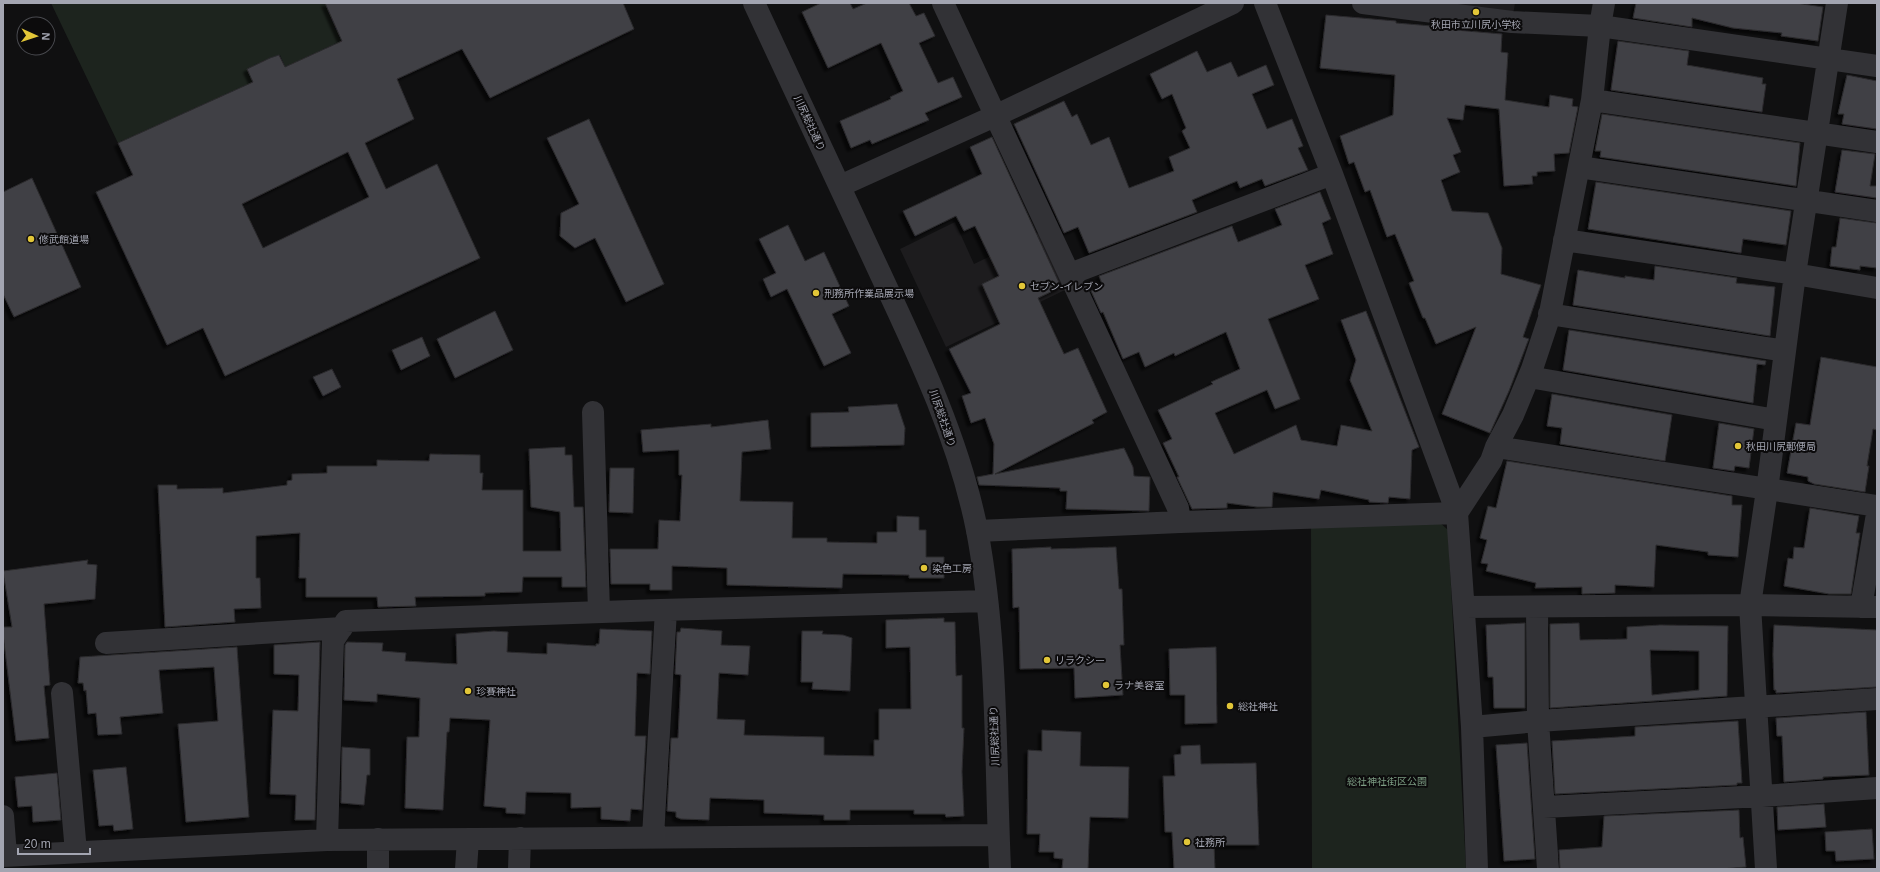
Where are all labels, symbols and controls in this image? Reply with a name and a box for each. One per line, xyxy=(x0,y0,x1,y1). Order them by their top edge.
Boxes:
marker: 秋田市立川尻小学校 xyxy=(1471,7,1481,17)
north arrow xyxy=(16,16,56,56)
place label: 秋田市立川尻小学校 xyxy=(1431,19,1521,30)
text: N xyxy=(40,32,52,41)
street label: 川尻総社通り xyxy=(792,94,827,153)
marker: 修武館道場 xyxy=(26,234,36,244)
place label: 修武館道場 xyxy=(38,234,89,245)
marker: セブン-イレブン xyxy=(1017,281,1027,291)
place label: セブン-イレブン xyxy=(1030,281,1103,292)
marker: 刑務所作業品展示場 xyxy=(811,288,821,298)
place label: 刑務所作業品展示場 xyxy=(824,288,914,299)
street label: 川尻総社通り xyxy=(928,388,957,448)
marker: 秋田川尻郵便局 xyxy=(1733,441,1743,451)
place label: 秋田川尻郵便局 xyxy=(1746,441,1816,452)
marker: 染色工房 xyxy=(919,563,929,573)
place label: 染色工房 xyxy=(932,563,972,574)
marker: リラクシー xyxy=(1042,655,1052,665)
place label: リラクシー xyxy=(1055,655,1105,666)
marker: ラナ美容室 xyxy=(1101,680,1111,690)
place label: ラナ美容室 xyxy=(1114,680,1164,691)
marker: 珍賽神社 xyxy=(463,686,473,696)
place label: 珍賽神社 xyxy=(476,686,516,697)
marker: 総社神社 xyxy=(1225,701,1235,711)
place label: 総社神社 xyxy=(1238,701,1278,712)
street label: 川尻総社通り xyxy=(988,706,1001,766)
park label: 総社神社街区公園 xyxy=(1347,776,1427,787)
scale bar xyxy=(18,830,90,856)
text: 20 m xyxy=(24,837,51,851)
marker: 社務所 xyxy=(1182,837,1192,847)
place label: 社務所 xyxy=(1195,837,1225,848)

